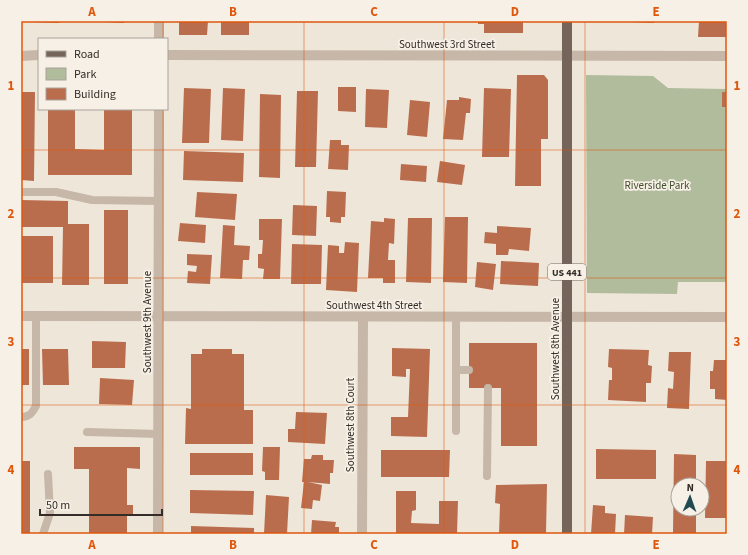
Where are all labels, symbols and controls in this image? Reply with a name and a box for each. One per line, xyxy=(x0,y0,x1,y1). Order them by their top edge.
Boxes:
text: A xyxy=(87,3,96,21)
text: B xyxy=(229,3,237,21)
text: C xyxy=(370,3,378,21)
text: D xyxy=(511,3,519,21)
text: E xyxy=(652,3,660,21)
street label: Southwest 3rd Street xyxy=(399,37,495,52)
legend xyxy=(38,38,168,110)
text: Road xyxy=(74,46,100,63)
text: Park xyxy=(74,66,96,83)
text: 1 xyxy=(8,77,15,95)
text: 1 xyxy=(734,77,741,95)
text: Building xyxy=(74,86,116,103)
park label: Riverside Park xyxy=(625,178,690,193)
text: 2 xyxy=(8,205,15,223)
text: 2 xyxy=(734,205,741,223)
road number: US 441 xyxy=(548,264,586,280)
street label: Southwest 9th Avenue xyxy=(140,270,155,373)
street label: Southwest 8th Avenue xyxy=(548,297,563,400)
street label: Southwest 4th Street xyxy=(326,298,422,313)
text: 3 xyxy=(8,333,15,351)
text: 3 xyxy=(734,333,741,351)
street label: Southwest 8th Court xyxy=(343,378,358,472)
text: 4 xyxy=(8,461,15,479)
text: 4 xyxy=(734,461,741,479)
north arrow xyxy=(670,477,710,517)
text: N xyxy=(686,480,694,495)
scale bar xyxy=(40,491,162,517)
text: 50 m xyxy=(46,497,70,514)
text: A xyxy=(87,536,96,554)
text: B xyxy=(229,536,237,554)
text: C xyxy=(370,536,378,554)
text: D xyxy=(511,536,519,554)
text: E xyxy=(652,536,660,554)

